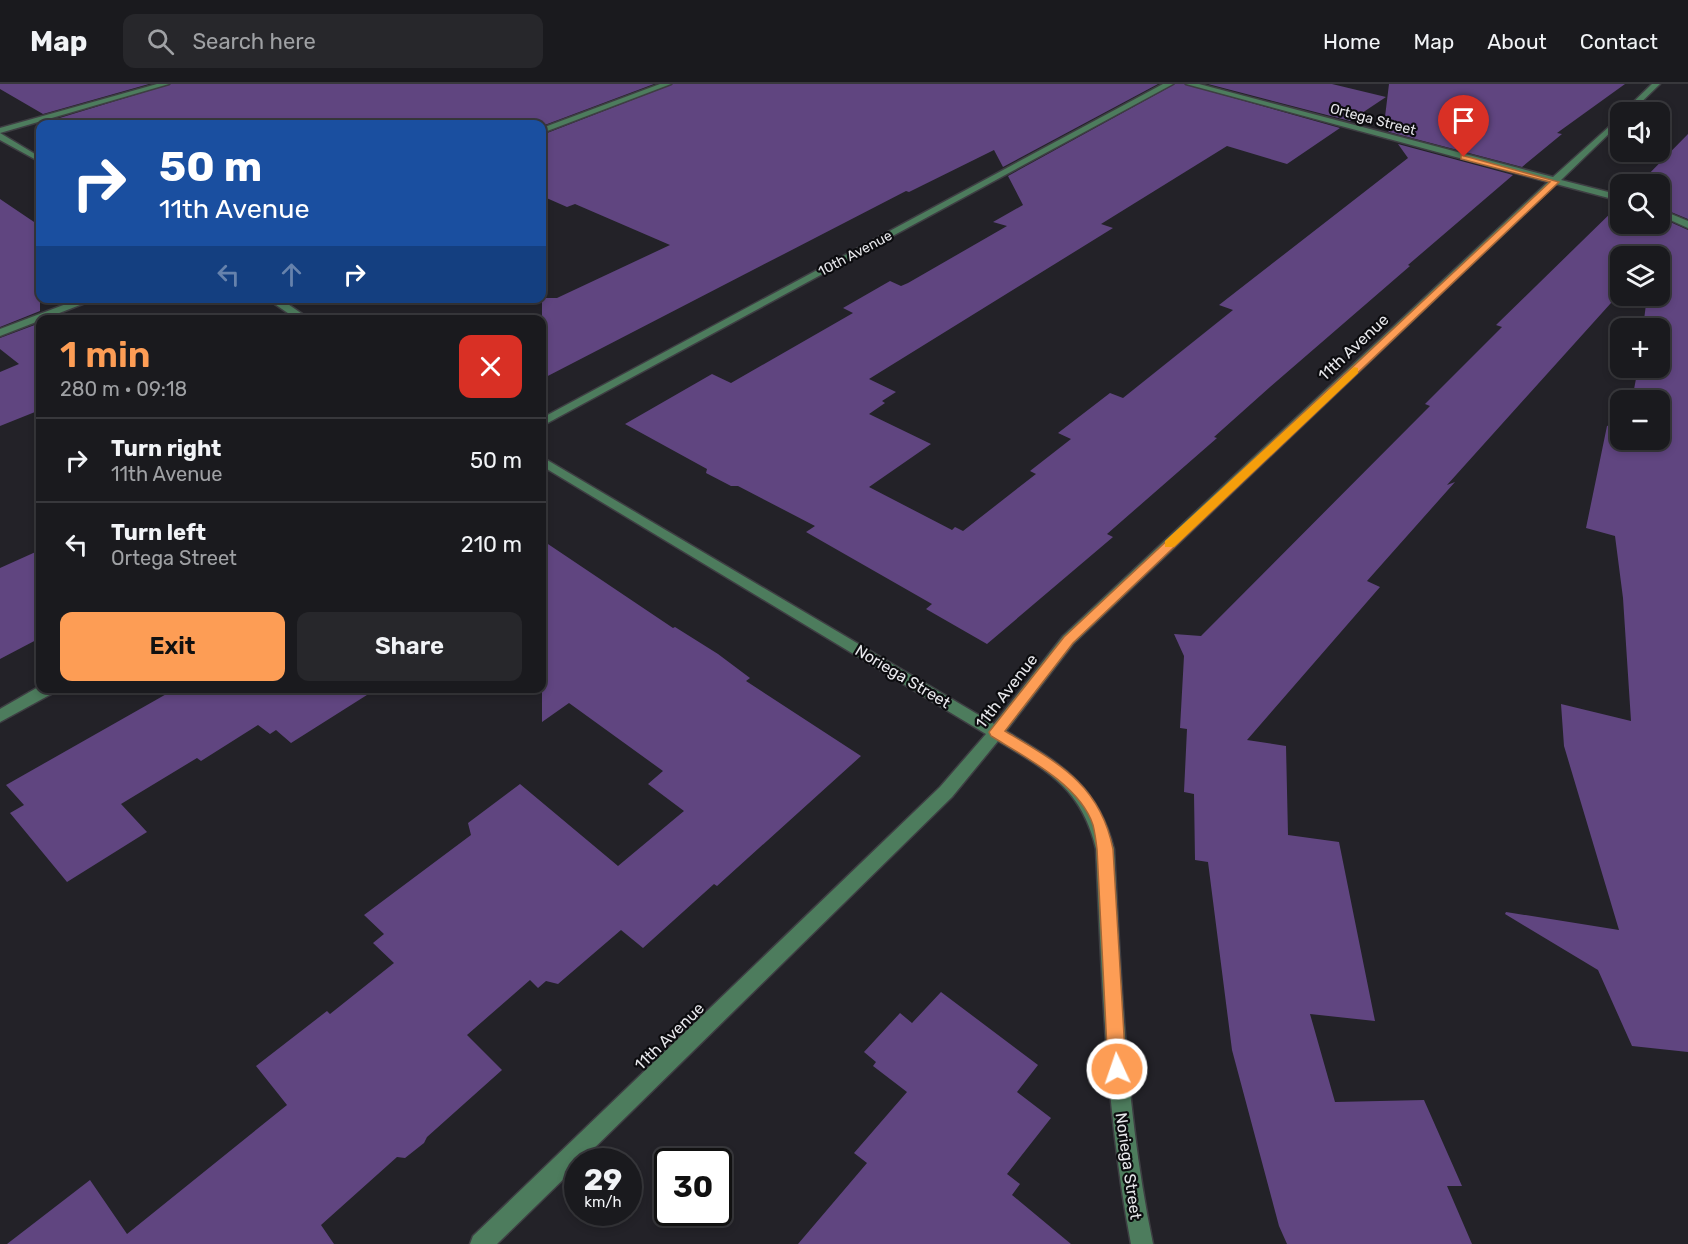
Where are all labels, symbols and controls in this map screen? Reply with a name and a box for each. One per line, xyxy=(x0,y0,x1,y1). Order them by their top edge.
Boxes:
search box xyxy=(123,14,543,68)
text: Map xyxy=(30,25,87,58)
icon: search xyxy=(144,25,177,58)
text: Search here xyxy=(192,28,316,55)
text: Home xyxy=(1323,29,1380,54)
text: Map xyxy=(1413,29,1454,54)
text: About xyxy=(1487,29,1547,54)
text: Contact xyxy=(1580,29,1658,54)
pin xyxy=(1438,95,1489,157)
street label: Ortega Street xyxy=(1328,100,1418,139)
map controls xyxy=(1610,102,1670,450)
button: sound xyxy=(1610,102,1670,162)
icon: arrive xyxy=(1447,104,1480,137)
text: 50 m xyxy=(159,142,262,192)
icon: right xyxy=(60,144,138,222)
button: search xyxy=(1610,174,1670,234)
text: 11th Avenue xyxy=(159,193,310,225)
street label: 10th Avenue xyxy=(815,227,895,280)
button: layers xyxy=(1610,246,1670,306)
icon: left xyxy=(212,258,245,291)
icon: ahead xyxy=(275,258,308,291)
icon: right xyxy=(338,258,371,291)
street label: 11th Avenue xyxy=(1314,310,1392,385)
button: + xyxy=(1610,318,1670,378)
text: 1 min xyxy=(60,333,151,376)
button: close xyxy=(459,335,522,398)
text: 280 m · 09:18 xyxy=(60,377,187,401)
button: − xyxy=(1610,390,1670,450)
text: Turn right xyxy=(111,435,221,462)
icon: right xyxy=(60,444,93,477)
text: 50 m xyxy=(470,447,522,474)
text: 11th Avenue xyxy=(111,462,223,486)
text: Turn left xyxy=(111,519,206,546)
icon: left xyxy=(60,528,93,561)
text: 210 m xyxy=(461,531,522,558)
text: Ortega Street xyxy=(111,546,237,570)
button: Exit xyxy=(60,612,285,681)
button: Share xyxy=(297,612,522,681)
street label: Noriega Street xyxy=(852,641,954,712)
street label: 11th Avenue xyxy=(971,650,1041,732)
street label: 11th Avenue xyxy=(631,999,708,1074)
position arrow xyxy=(1085,1037,1149,1101)
street label: Noriega Street xyxy=(1112,1111,1145,1221)
speed limit sign: 30 xyxy=(654,1148,732,1226)
text: 29 xyxy=(584,1162,622,1198)
text: km/h xyxy=(584,1193,622,1211)

